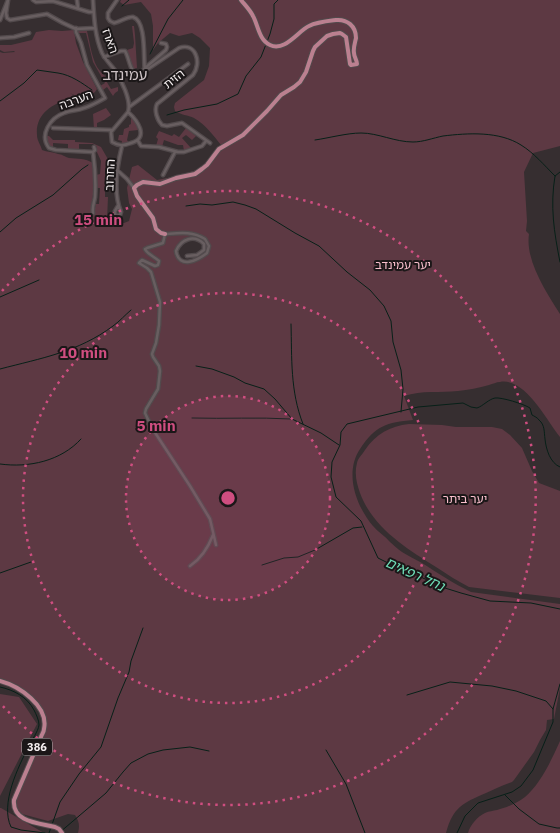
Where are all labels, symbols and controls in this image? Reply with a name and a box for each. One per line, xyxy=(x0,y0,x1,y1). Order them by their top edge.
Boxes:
street label: הארז xyxy=(99,26,122,55)
district label: עמינדב xyxy=(102,65,148,84)
street label: הזית xyxy=(160,66,187,92)
street label: הערבה xyxy=(57,87,95,113)
street label: החרוב xyxy=(101,159,118,191)
text: 15 min xyxy=(74,210,122,229)
park label: יער עמינדב xyxy=(375,257,431,272)
text: 10 min xyxy=(59,343,107,362)
text: 5 min xyxy=(136,416,176,435)
centre of rings xyxy=(219,489,237,507)
park label: יער ביתר xyxy=(443,491,487,506)
water label: נחל רפאים xyxy=(383,553,449,596)
road number: 386 xyxy=(22,739,52,756)

